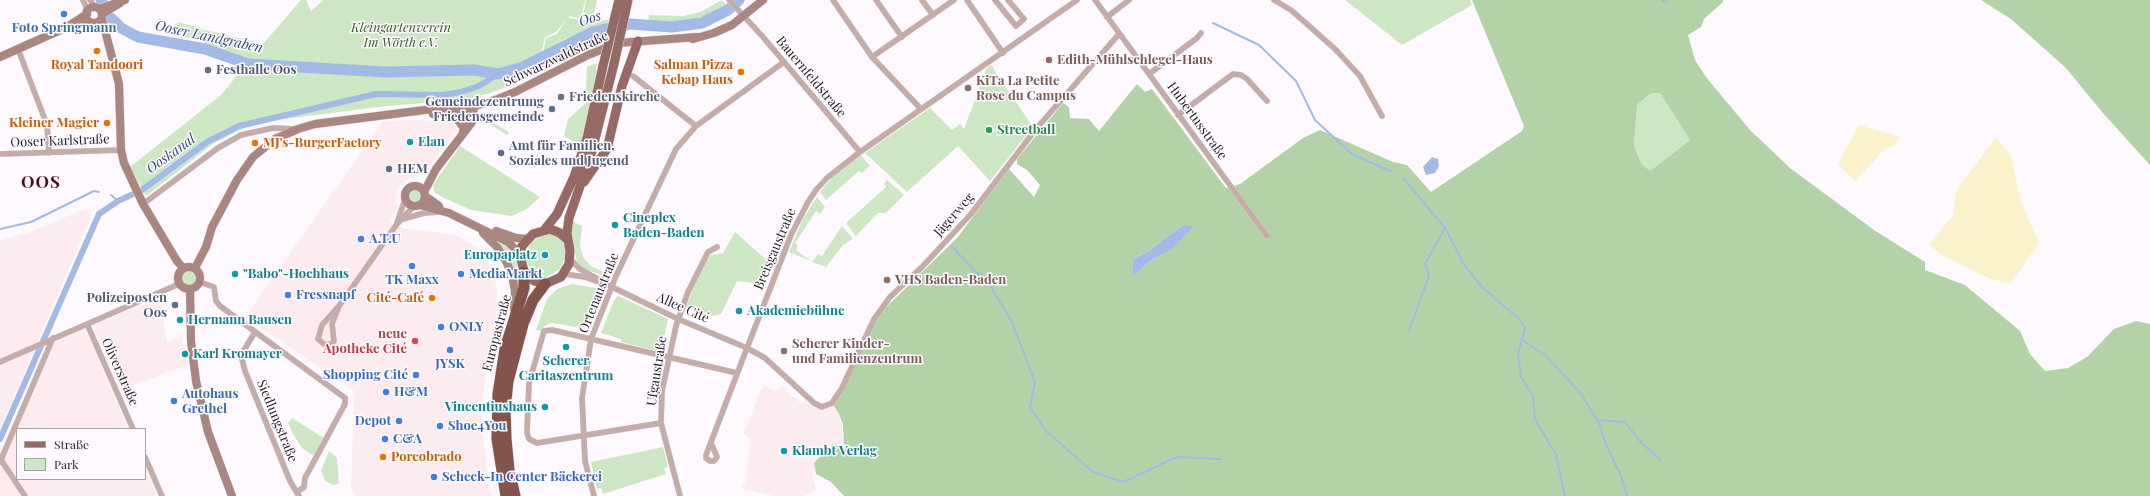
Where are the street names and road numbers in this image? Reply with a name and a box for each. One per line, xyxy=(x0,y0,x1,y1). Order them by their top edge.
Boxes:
street label: Schwarzwaldstraße xyxy=(501,28,611,90)
street label: Bauernfeldstraße xyxy=(773,33,849,121)
street label: Hubertusstraße xyxy=(1164,79,1230,163)
street label: Ooser Karlstraße xyxy=(10,131,110,151)
street label: Jägerweg xyxy=(931,190,977,240)
street label: Breisgaustraße xyxy=(751,206,799,292)
street label: Ortenaustraße xyxy=(576,251,622,335)
street label: Allee Cité xyxy=(654,290,712,326)
street label: Europastraße xyxy=(479,293,515,373)
street label: Ufgaustraße xyxy=(644,335,670,407)
street label: Oliverstraße xyxy=(98,336,142,408)
street label: Siedlungstraße xyxy=(253,378,301,464)

